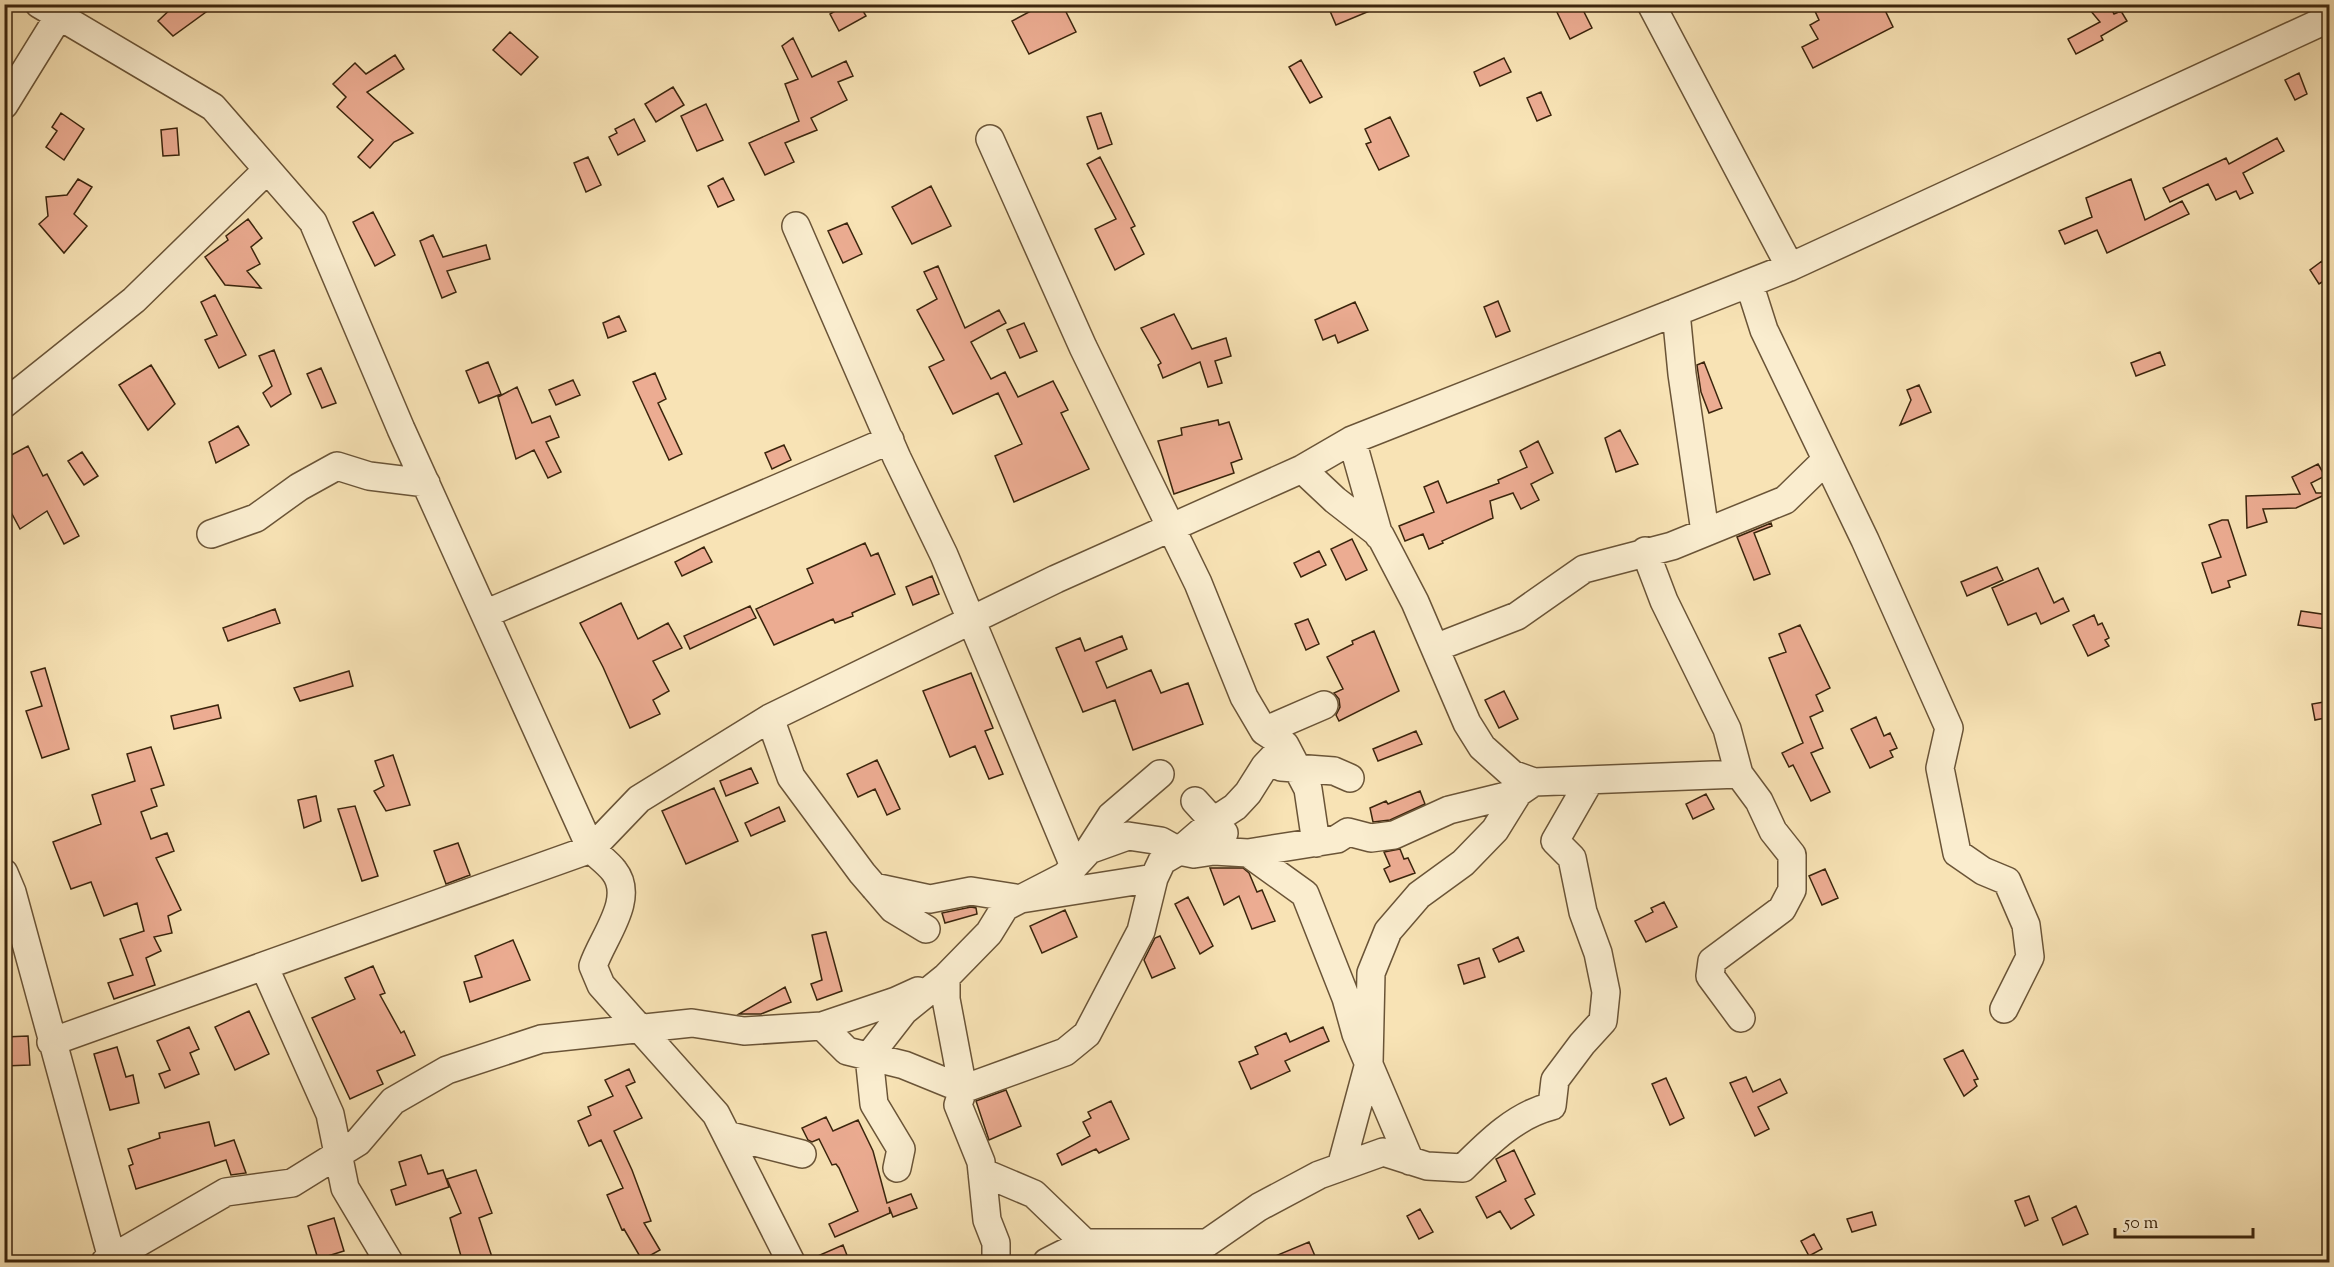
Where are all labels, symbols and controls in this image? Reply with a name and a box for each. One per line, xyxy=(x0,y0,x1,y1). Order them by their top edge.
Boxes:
scale bar xyxy=(2115,1201,2253,1239)
text: 50 m xyxy=(2123,1211,2159,1237)

